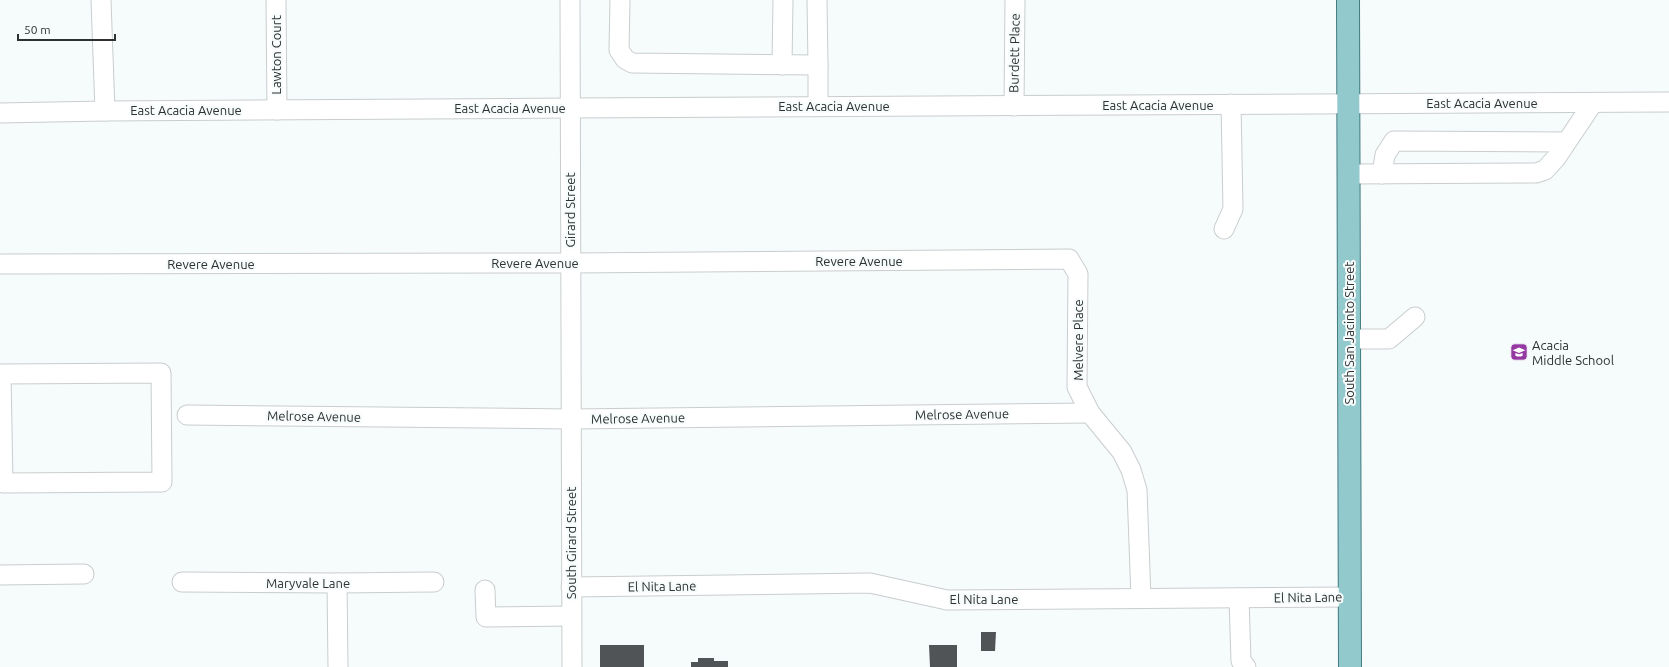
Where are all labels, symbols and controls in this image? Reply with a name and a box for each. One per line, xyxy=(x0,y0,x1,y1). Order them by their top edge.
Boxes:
street label: Burdett Place xyxy=(1006,13,1022,93)
street label: Lawton Court xyxy=(269,15,283,95)
scale bar xyxy=(18,16,115,42)
text: 50 m xyxy=(24,23,51,36)
street label: East Acacia Avenue xyxy=(1426,96,1538,110)
street label: East Acacia Avenue xyxy=(1102,98,1214,112)
street label: East Acacia Avenue xyxy=(778,99,890,113)
street label: East Acacia Avenue xyxy=(454,101,566,115)
street label: East Acacia Avenue xyxy=(130,103,242,117)
street label: Girard Street xyxy=(563,172,577,248)
street label: Revere Avenue xyxy=(815,254,903,268)
street label: Revere Avenue xyxy=(491,256,579,270)
street label: Revere Avenue xyxy=(167,257,255,271)
street label: South San Jacinto Street xyxy=(1342,262,1356,404)
street label: Melvere Place xyxy=(1071,299,1085,381)
place label: Acacia Middle School xyxy=(1532,338,1615,367)
school or university icon: Acacia Middle School xyxy=(1509,342,1529,362)
street label: Melrose Avenue xyxy=(915,406,1009,422)
street label: Melrose Avenue xyxy=(267,408,361,424)
street label: Melrose Avenue xyxy=(591,410,685,426)
street label: South Girard Street xyxy=(564,487,578,599)
street label: Maryvale Lane xyxy=(266,576,350,590)
street label: El Nita Lane xyxy=(627,578,697,594)
street label: El Nita Lane xyxy=(1273,589,1343,605)
street label: El Nita Lane xyxy=(950,592,1018,606)

